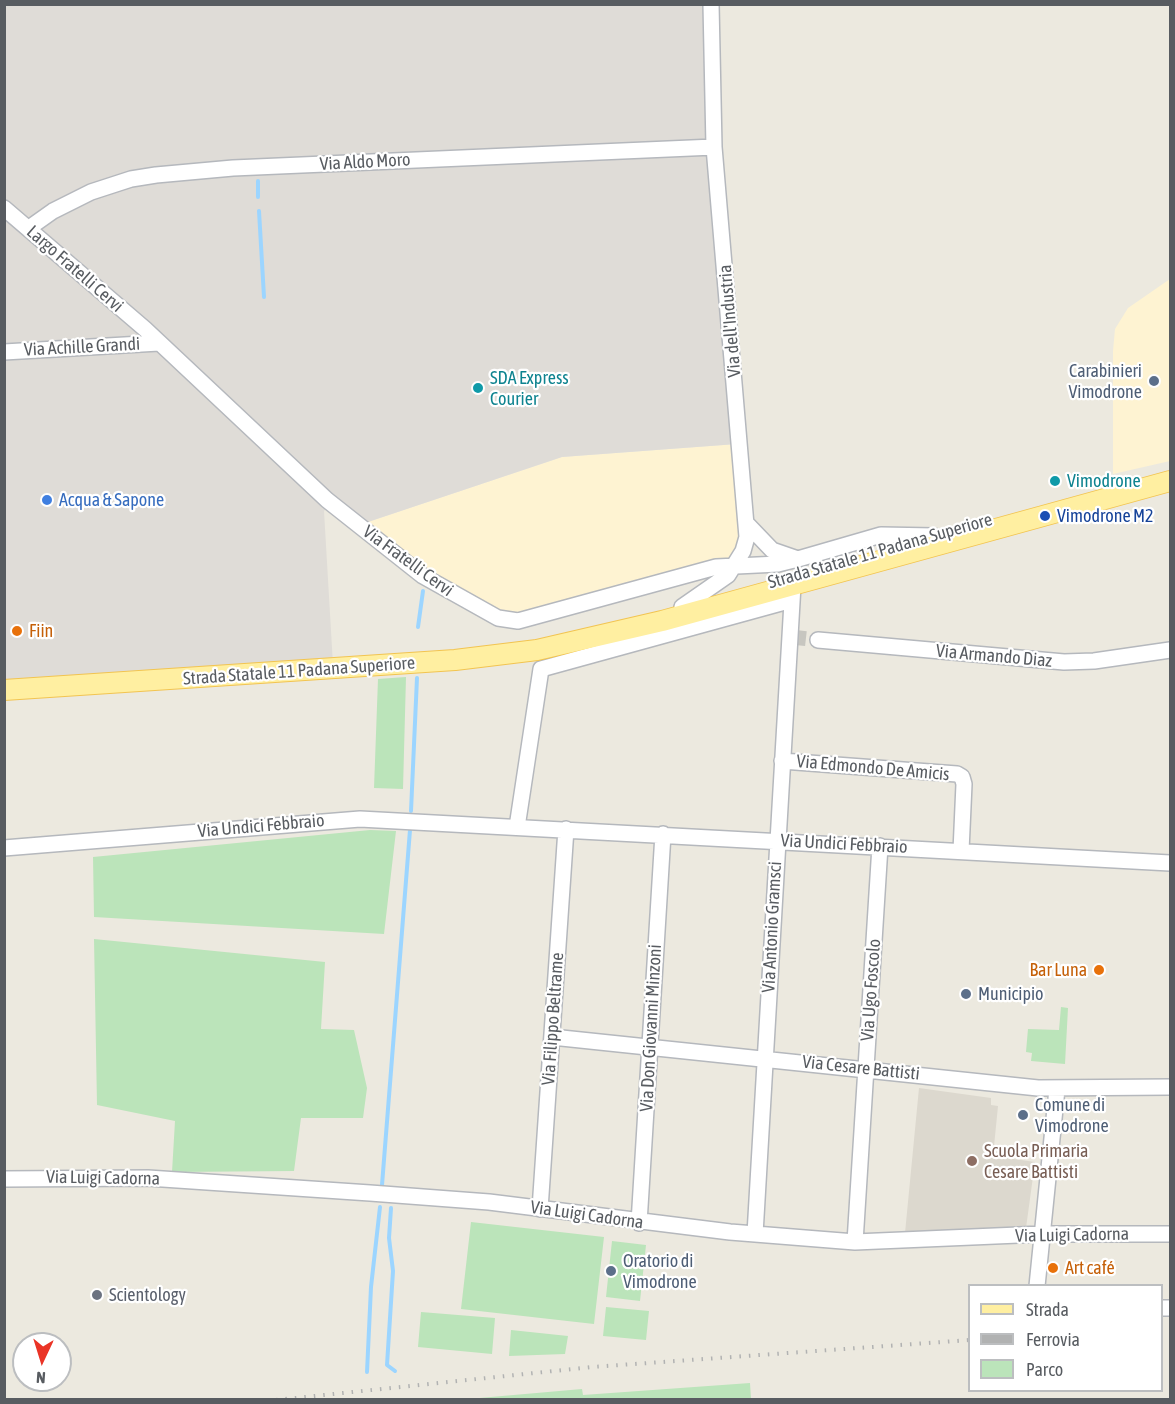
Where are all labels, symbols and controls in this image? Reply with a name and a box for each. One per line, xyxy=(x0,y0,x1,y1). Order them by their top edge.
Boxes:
street label: Via Aldo Moro xyxy=(319,149,411,175)
street label: Largo Fratelli Cervi xyxy=(22,221,128,317)
street label: Via dell'Industria xyxy=(714,264,746,378)
street label: Via Achille Grandi xyxy=(23,333,141,361)
place label: Carabinieri Vimodrone xyxy=(1068,360,1142,403)
place label: SDA Express Courier xyxy=(490,367,569,410)
marker: Carabinieri Vimodrone xyxy=(1147,374,1161,388)
marker: SDA Express Courier xyxy=(471,381,485,395)
place label: Vimodrone xyxy=(1067,470,1141,492)
marker: Vimodrone xyxy=(1048,474,1062,488)
place label: Acqua & Sapone xyxy=(59,489,164,511)
marker: Acqua & Sapone xyxy=(40,493,54,507)
place label: Vimodrone M2 xyxy=(1057,505,1154,527)
street label: Strada Statale 11 Padana Superiore xyxy=(765,509,995,593)
marker: Vimodrone M2 xyxy=(1038,509,1052,523)
street label: Via Fratelli Cervi xyxy=(359,521,457,601)
place label: Fiin xyxy=(29,620,53,642)
marker: Fiin xyxy=(10,624,24,638)
street label: Via Armando Diaz xyxy=(935,640,1053,672)
street label: Strada Statale 11 Padana Superiore xyxy=(182,652,416,690)
street label: Via Edmondo De Amicis xyxy=(796,751,950,785)
street label: Via Undici Febbraio xyxy=(197,810,325,842)
street label: Via Undici Febbraio xyxy=(780,830,908,858)
street label: Via Antonio Gramsci xyxy=(758,861,786,993)
street label: Via Ugo Foscolo xyxy=(857,938,885,1042)
street label: Via Don Giovanni Minzoni xyxy=(636,944,666,1112)
street label: Via Filippo Beltrame xyxy=(538,952,568,1086)
place label: Bar Luna xyxy=(1030,959,1087,981)
marker: Bar Luna xyxy=(1092,963,1106,977)
place label: Municipio xyxy=(978,983,1044,1005)
marker: Municipio xyxy=(959,987,973,1001)
street label: Via Cesare Battisti xyxy=(801,1051,921,1085)
place label: Comune di Vimodrone xyxy=(1035,1094,1109,1136)
marker: Comune di Vimodrone xyxy=(1016,1108,1030,1122)
place label: Scuola Primaria Cesare Battisti xyxy=(984,1140,1088,1182)
marker: Scuola Primaria Cesare Battisti xyxy=(965,1154,979,1168)
street label: Via Luigi Cadorna xyxy=(46,1166,160,1190)
street label: Via Luigi Cadorna xyxy=(529,1196,645,1234)
street label: Via Luigi Cadorna xyxy=(1015,1223,1129,1247)
place label: Oratorio di Vimodrone xyxy=(623,1250,697,1292)
place label: Art café xyxy=(1065,1257,1115,1279)
marker: Art café xyxy=(1046,1261,1060,1275)
marker: Oratorio di Vimodrone xyxy=(604,1264,618,1278)
place label: Scientology xyxy=(109,1284,186,1306)
legend xyxy=(968,1284,1163,1392)
marker: Scientology xyxy=(90,1288,104,1302)
text: Strada xyxy=(1026,1299,1069,1320)
text: Ferrovia xyxy=(1026,1329,1080,1350)
north arrow xyxy=(12,1332,72,1392)
text: Parco xyxy=(1026,1359,1063,1380)
text: N xyxy=(36,1369,46,1387)

